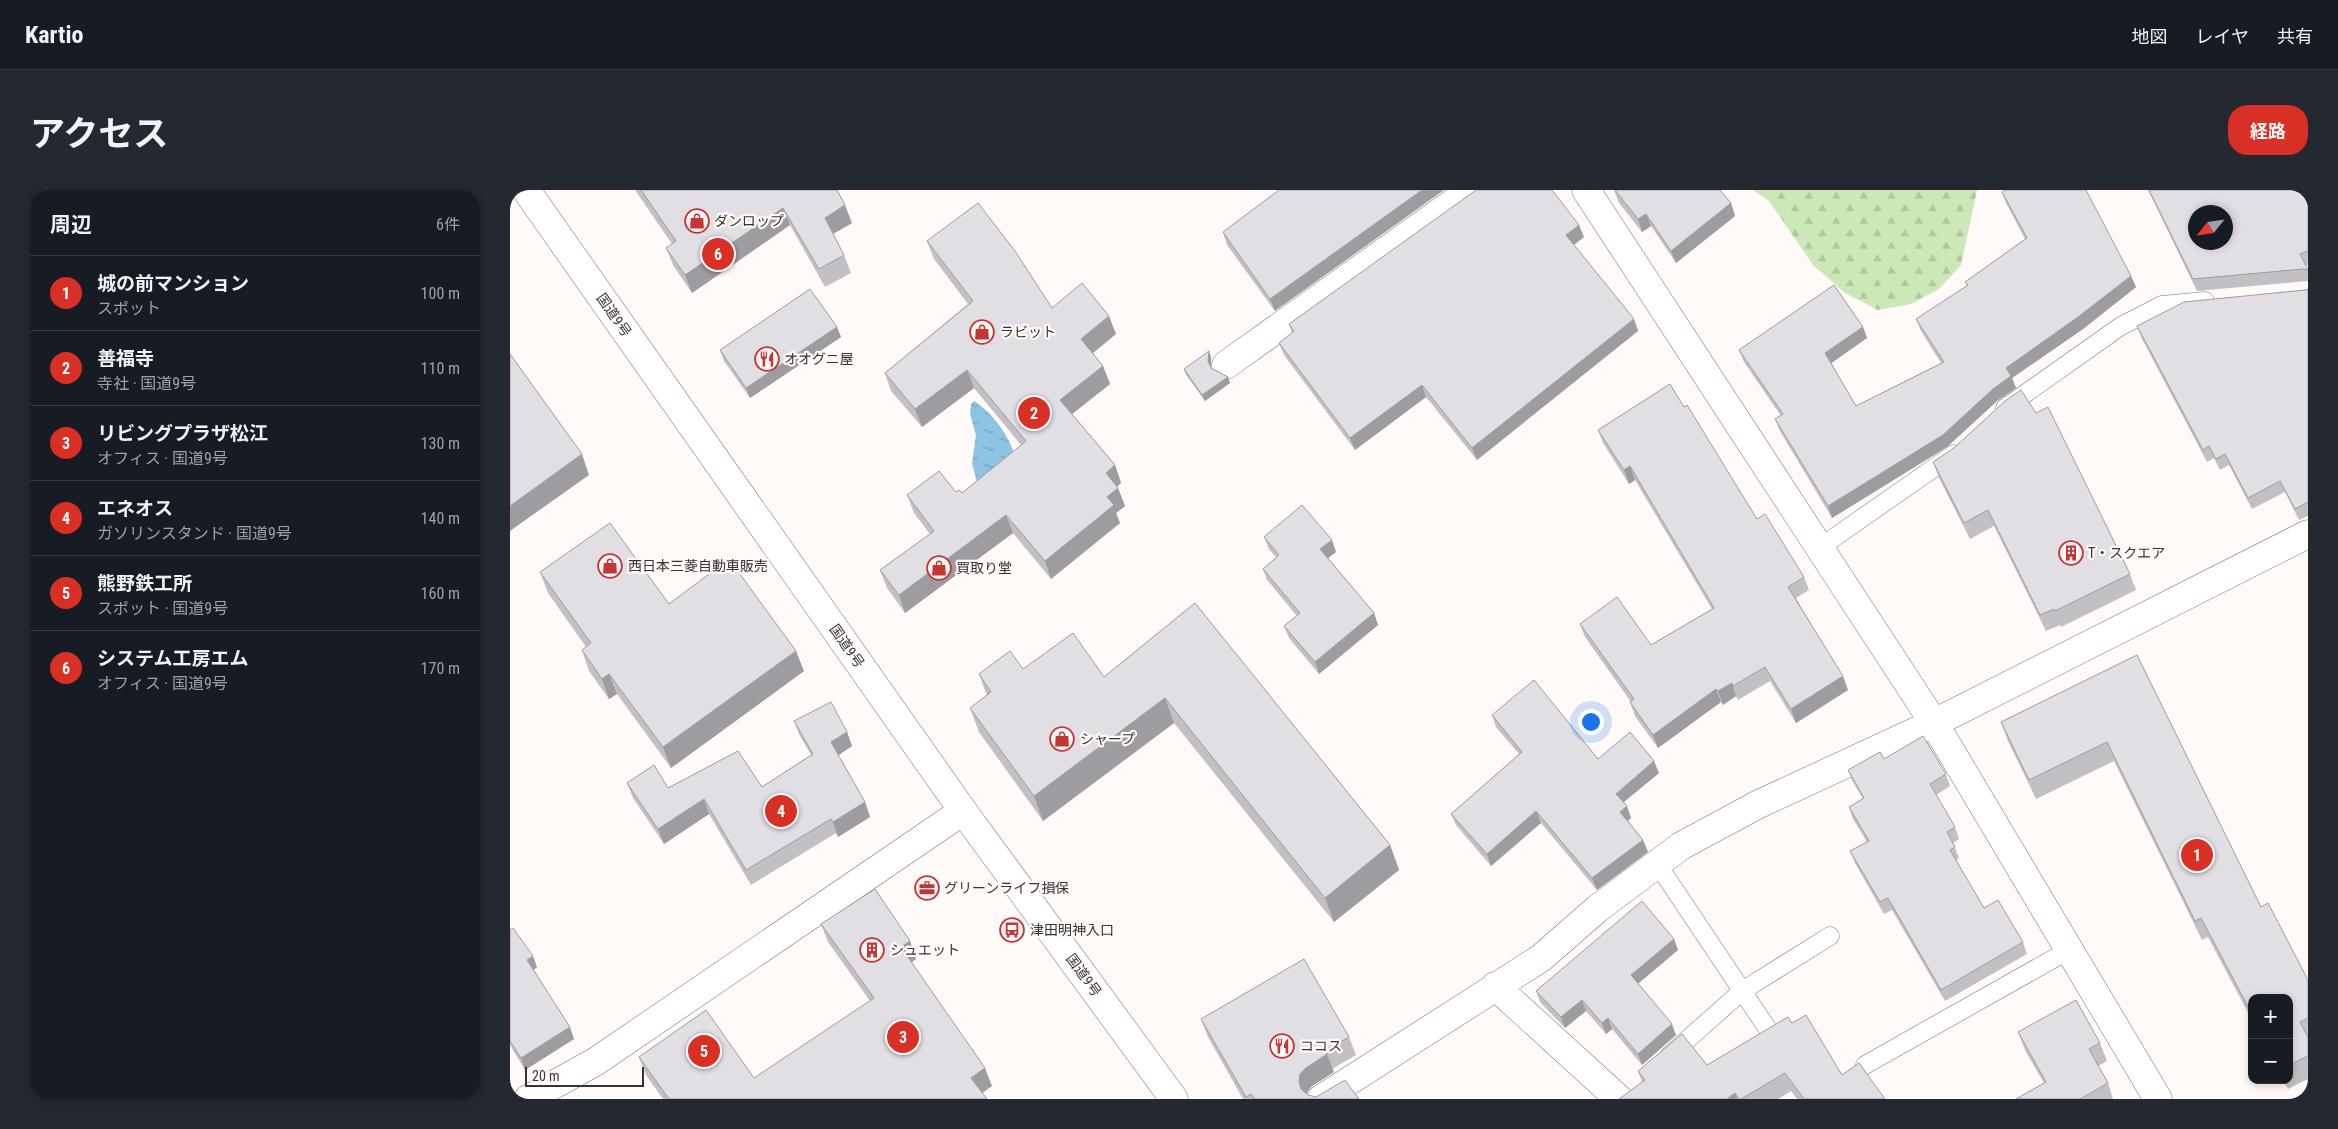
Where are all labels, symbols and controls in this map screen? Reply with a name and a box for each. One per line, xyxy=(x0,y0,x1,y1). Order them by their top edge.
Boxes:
text: Kartio xyxy=(25,21,83,49)
text: 地図 xyxy=(2132,26,2168,47)
text: レイヤ xyxy=(2196,26,2249,47)
text: 共有 xyxy=(2277,26,2313,47)
button: 経路 xyxy=(2228,105,2308,155)
text: アクセス xyxy=(30,114,168,155)
north arrow xyxy=(2188,205,2233,250)
shop icon: ダンロップ xyxy=(684,208,710,234)
text: 周辺 xyxy=(50,213,92,237)
place label: ダンロップ xyxy=(714,213,784,229)
text: 6件 xyxy=(436,215,460,234)
pin: 6 xyxy=(702,235,734,273)
text: 城の前マンション xyxy=(97,272,249,295)
text: 1 xyxy=(62,284,70,303)
text: 100 m xyxy=(421,284,460,303)
street label: 国道9号 xyxy=(593,290,635,340)
text: スポット xyxy=(97,299,161,318)
shop icon: ラビット xyxy=(969,319,995,345)
place label: ラビット xyxy=(1000,324,1056,340)
restaurant icon: オオグニ屋 xyxy=(754,346,780,372)
text: 善福寺 xyxy=(97,347,154,370)
place label: オオグニ屋 xyxy=(784,351,854,367)
text: 2 xyxy=(62,359,70,378)
text: 110 m xyxy=(421,359,460,378)
text: 寺社 · 国道9号 xyxy=(97,374,196,393)
pin: 2 xyxy=(1018,394,1050,432)
text: リビングプラザ松江 xyxy=(97,422,268,445)
text: 3 xyxy=(62,434,70,453)
text: 130 m xyxy=(421,434,460,453)
text: オフィス · 国道9号 xyxy=(97,449,228,468)
text: エネオス xyxy=(97,497,173,520)
text: 4 xyxy=(62,509,70,528)
text: 140 m xyxy=(421,509,460,528)
text: ガソリンスタンド · 国道9号 xyxy=(97,524,292,543)
building icon: T・スクエア xyxy=(2058,540,2084,566)
place label: T・スクエア xyxy=(2088,545,2165,561)
shop icon: 西日本三菱自動車販売 xyxy=(597,553,623,579)
shop icon: 買取り堂 xyxy=(926,555,952,581)
place label: 西日本三菱自動車販売 xyxy=(628,558,768,574)
place label: 買取り堂 xyxy=(956,560,1012,576)
text: 熊野鉄工所 xyxy=(97,572,192,595)
text: 5 xyxy=(62,584,70,603)
text: 160 m xyxy=(421,584,460,603)
text: スポット · 国道9号 xyxy=(97,599,228,618)
street label: 国道9号 xyxy=(826,621,868,671)
text: システム工房エム xyxy=(97,647,248,670)
text: 6 xyxy=(62,659,70,678)
text: 170 m xyxy=(421,659,460,678)
text: オフィス · 国道9号 xyxy=(97,674,228,693)
your location xyxy=(1578,709,1604,735)
shop icon: シャープ xyxy=(1049,726,1075,752)
place label: シャープ xyxy=(1080,731,1135,747)
pin: 4 xyxy=(765,792,797,830)
pin: 1 xyxy=(2181,836,2213,874)
office icon: グリーンライフ損保 xyxy=(914,875,940,901)
place label: グリーンライフ損保 xyxy=(944,880,1069,896)
bus stop icon: 津田明神入口 xyxy=(999,917,1025,943)
place label: 津田明神入口 xyxy=(1030,922,1114,938)
building icon: シュエット xyxy=(859,937,885,963)
place label: シュエット xyxy=(890,942,960,958)
street label: 国道9号 xyxy=(1063,951,1105,999)
map controls xyxy=(2248,994,2293,1084)
button: + xyxy=(2248,994,2293,1039)
pin: 3 xyxy=(887,1018,919,1056)
pin: 5 xyxy=(688,1032,720,1070)
restaurant icon: ココス xyxy=(1269,1033,1295,1059)
place label: ココス xyxy=(1300,1038,1342,1054)
button: − xyxy=(2248,1039,2293,1084)
scale bar xyxy=(525,1064,644,1087)
text: 20 m xyxy=(532,1068,560,1084)

